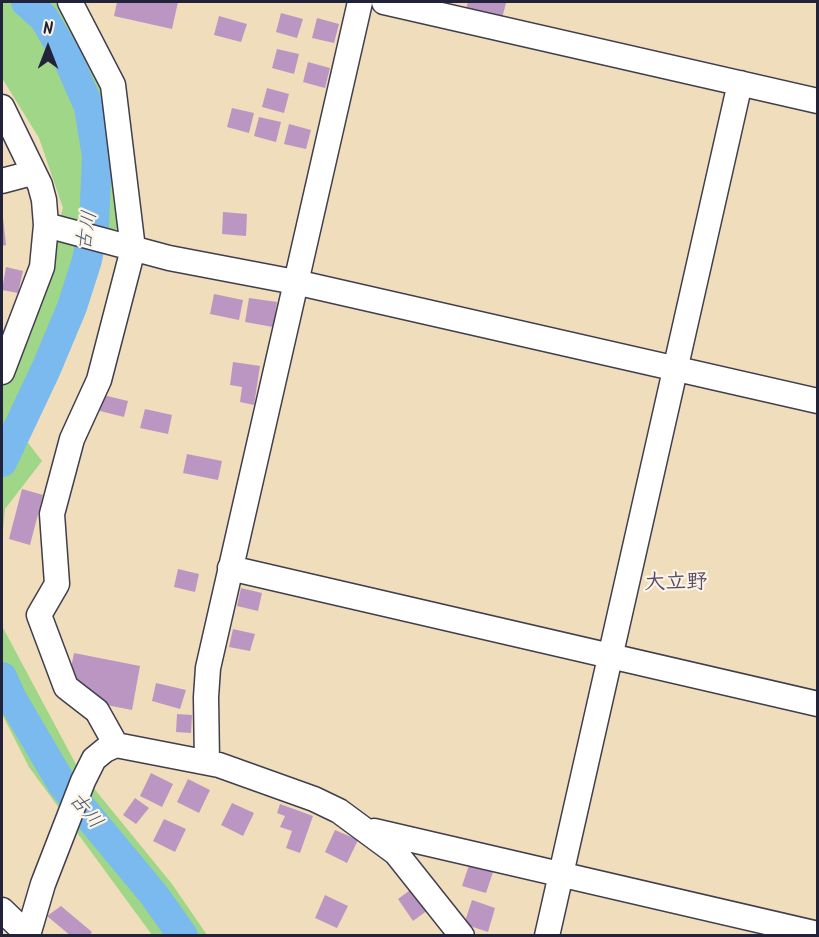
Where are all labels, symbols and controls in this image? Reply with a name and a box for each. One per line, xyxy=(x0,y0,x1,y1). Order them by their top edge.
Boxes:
text: N xyxy=(43,17,53,42)
north arrow xyxy=(18,18,78,78)
water label: 古川 xyxy=(74,209,104,253)
district label: 大立野 xyxy=(645,571,707,597)
water label: 古川 xyxy=(62,789,106,835)

